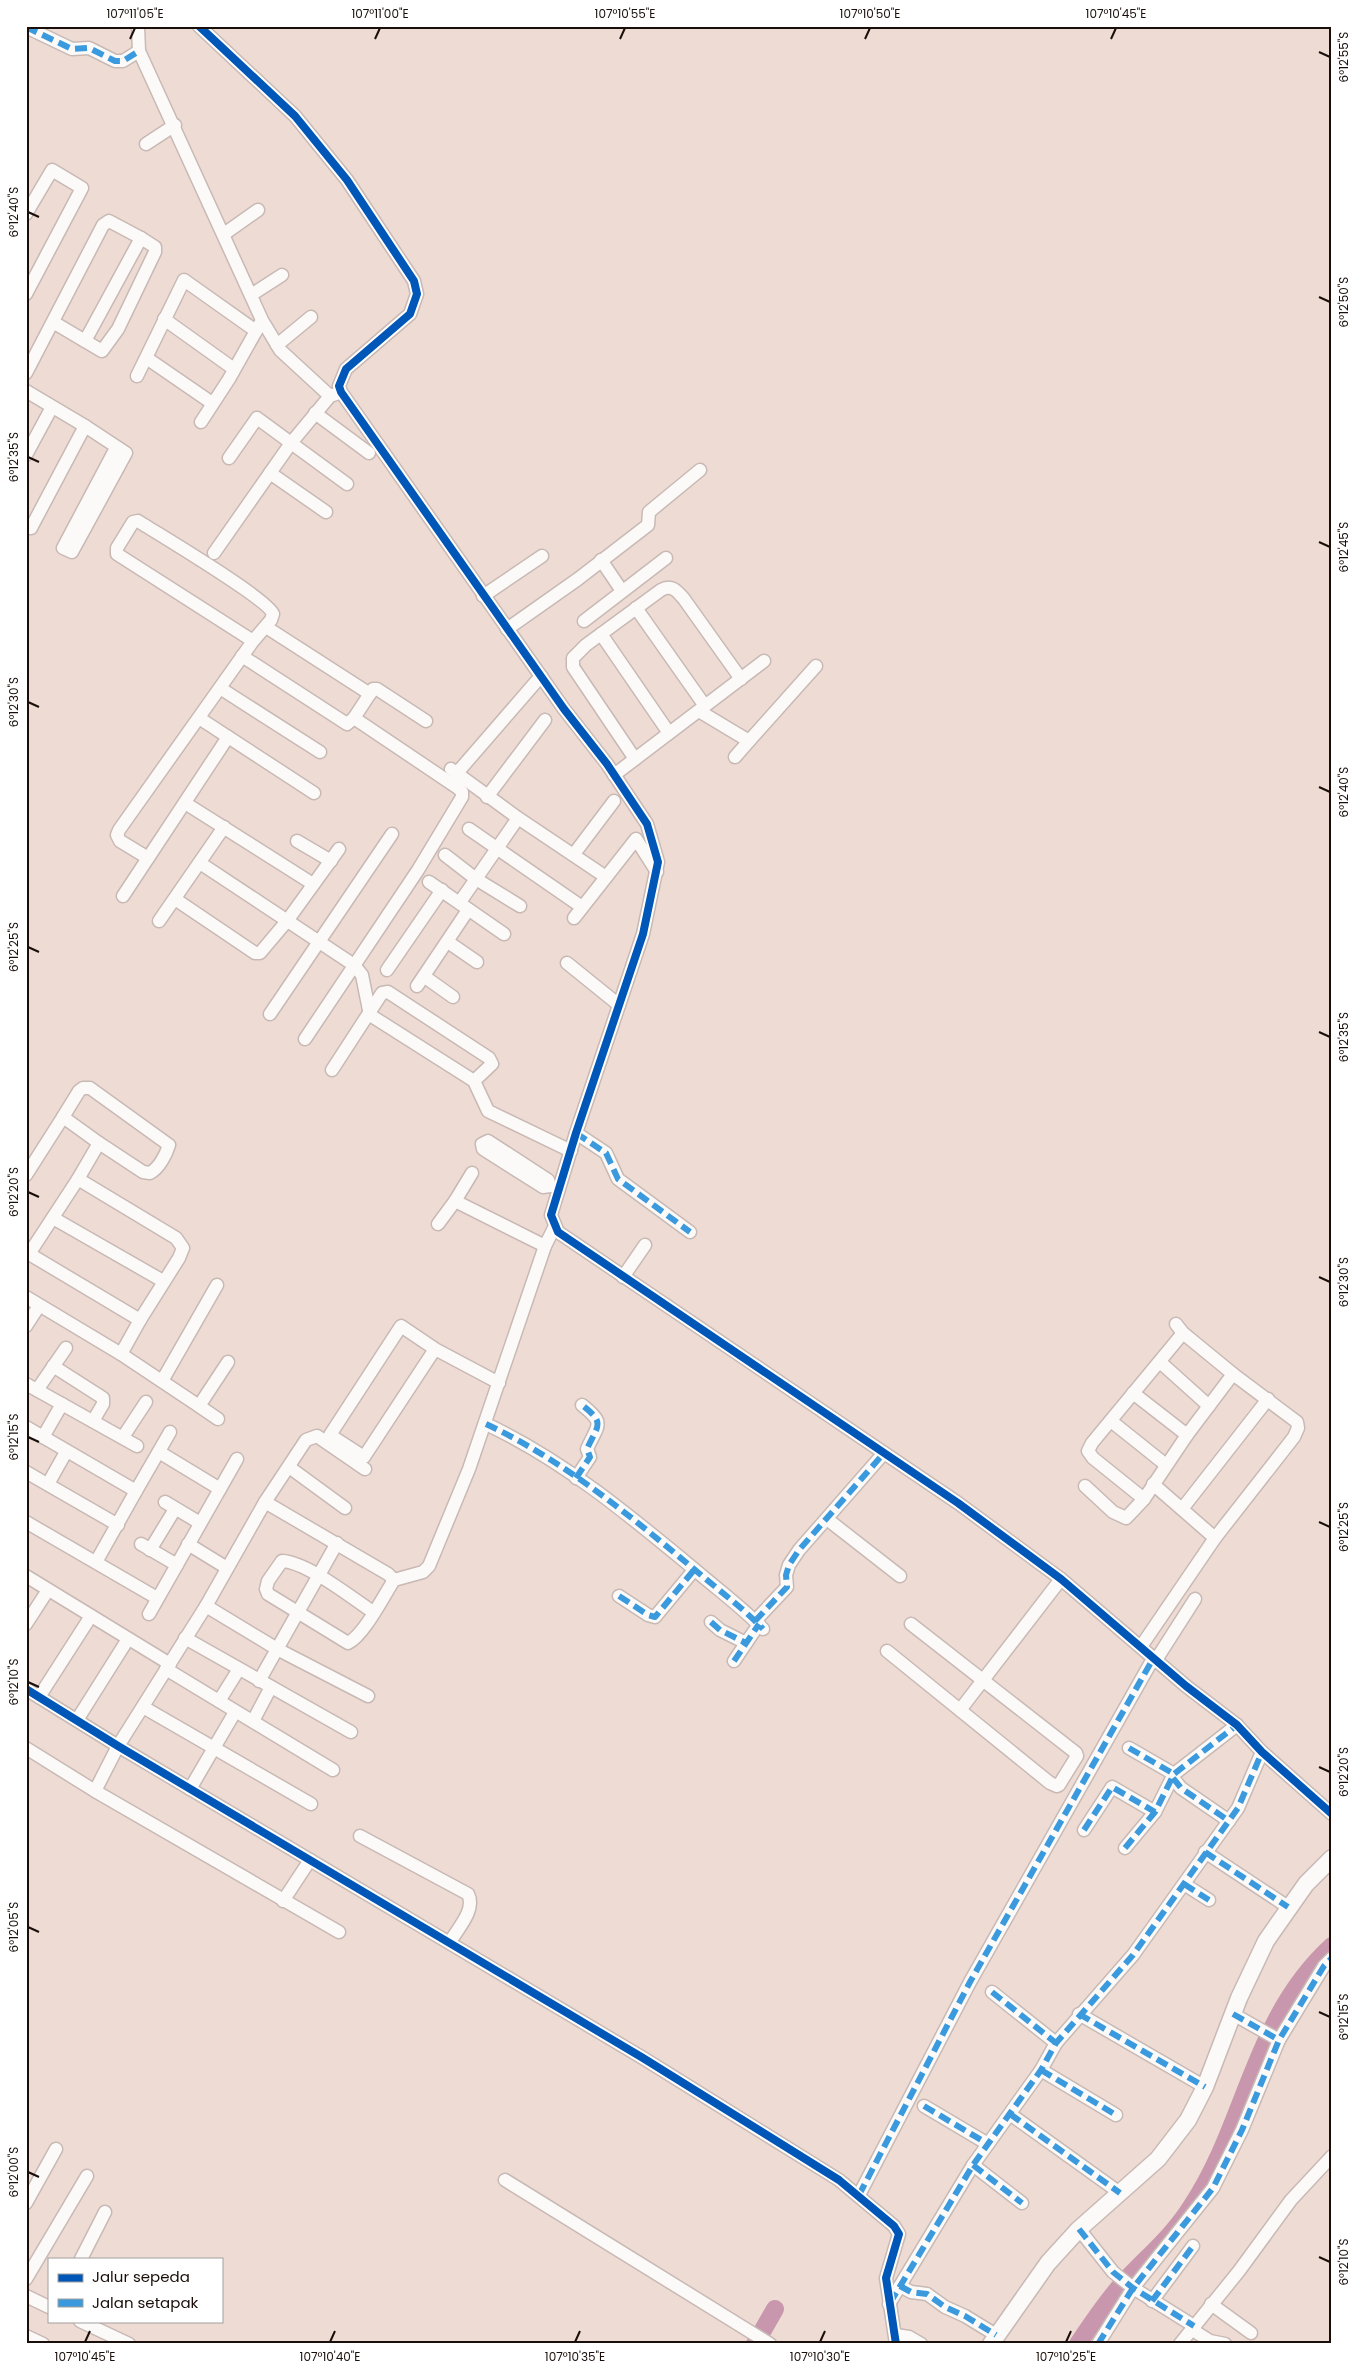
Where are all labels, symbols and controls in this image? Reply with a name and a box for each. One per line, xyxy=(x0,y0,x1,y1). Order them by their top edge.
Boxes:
text: 107°11'05"E xyxy=(106,5,164,22)
text: 107°11'00"E xyxy=(351,5,409,22)
text: 107°10'55"E xyxy=(595,5,655,22)
text: 107°10'50"E xyxy=(840,5,900,22)
text: 107°10'45"E xyxy=(1086,5,1146,22)
text: 6°12'55"S xyxy=(1335,32,1352,82)
text: 6°12'40"S xyxy=(5,187,22,237)
text: 6°12'50"S xyxy=(1335,277,1352,327)
text: 6°12'35"S xyxy=(5,432,22,482)
text: 6°12'45"S xyxy=(1335,522,1352,572)
text: 6°12'30"S xyxy=(5,677,22,727)
text: 6°12'40"S xyxy=(1335,767,1352,817)
text: 6°12'25"S xyxy=(5,922,22,972)
text: 6°12'35"S xyxy=(1335,1012,1352,1062)
text: 6°12'20"S xyxy=(5,1167,22,1217)
text: 6°12'30"S xyxy=(1335,1257,1352,1307)
text: 6°12'15"S xyxy=(5,1413,22,1461)
text: 6°12'25"S xyxy=(1335,1502,1352,1552)
text: 6°12'10"S xyxy=(5,1658,22,1706)
text: 6°12'20"S xyxy=(1335,1747,1352,1797)
text: 6°12'05"S xyxy=(5,1902,22,1952)
text: 6°12'15"S xyxy=(1335,1993,1352,2041)
text: 6°12'00"S xyxy=(5,2147,22,2197)
text: 6°12'10"S xyxy=(1335,2238,1352,2286)
legend xyxy=(48,2258,222,2322)
text: Jalur sepeda xyxy=(92,2266,190,2287)
text: Jalan setapak xyxy=(92,2292,199,2313)
text: 107°10'45"E xyxy=(55,2348,115,2365)
text: 107°10'40"E xyxy=(300,2348,360,2365)
text: 107°10'35"E xyxy=(545,2348,605,2365)
text: 107°10'30"E xyxy=(790,2348,850,2365)
text: 107°10'25"E xyxy=(1036,2348,1096,2365)

